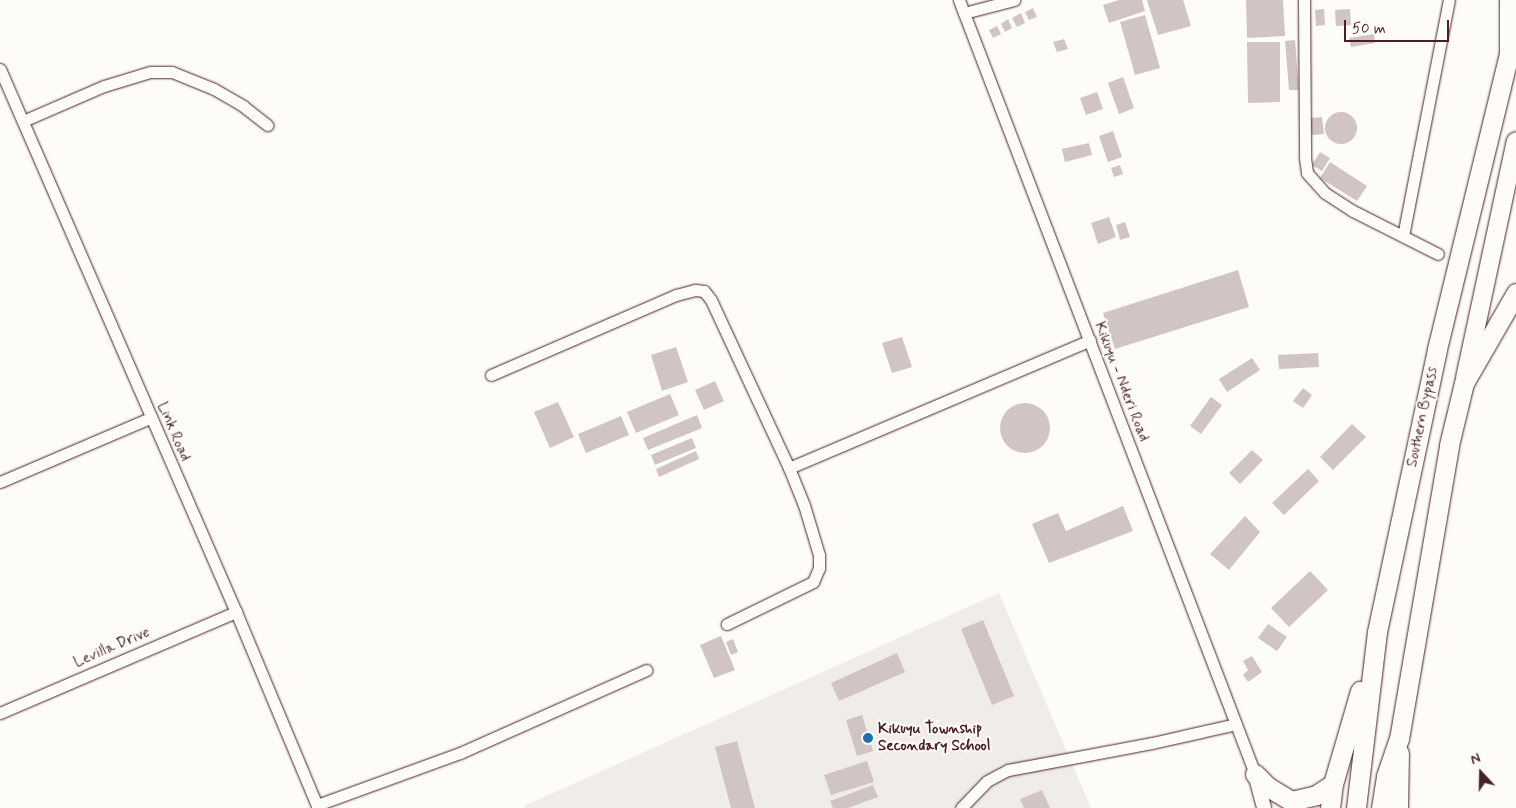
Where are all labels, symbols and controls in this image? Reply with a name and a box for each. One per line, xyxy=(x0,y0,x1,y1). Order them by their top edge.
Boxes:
scale bar xyxy=(1346,10,1451,42)
text: 50 m xyxy=(1352,19,1386,39)
street label: Kikuyu - Nderi Road xyxy=(1090,319,1152,445)
street label: Southern Bypass xyxy=(1404,365,1442,469)
street label: Link Road xyxy=(152,400,194,464)
street label: Levilla Drive xyxy=(72,624,152,672)
place label: Kikuyu Township Secondary School xyxy=(878,720,990,755)
marker: Kikuyu Township Secondary School xyxy=(862,732,874,744)
north arrow xyxy=(1456,748,1506,798)
text: N xyxy=(1468,749,1483,769)

